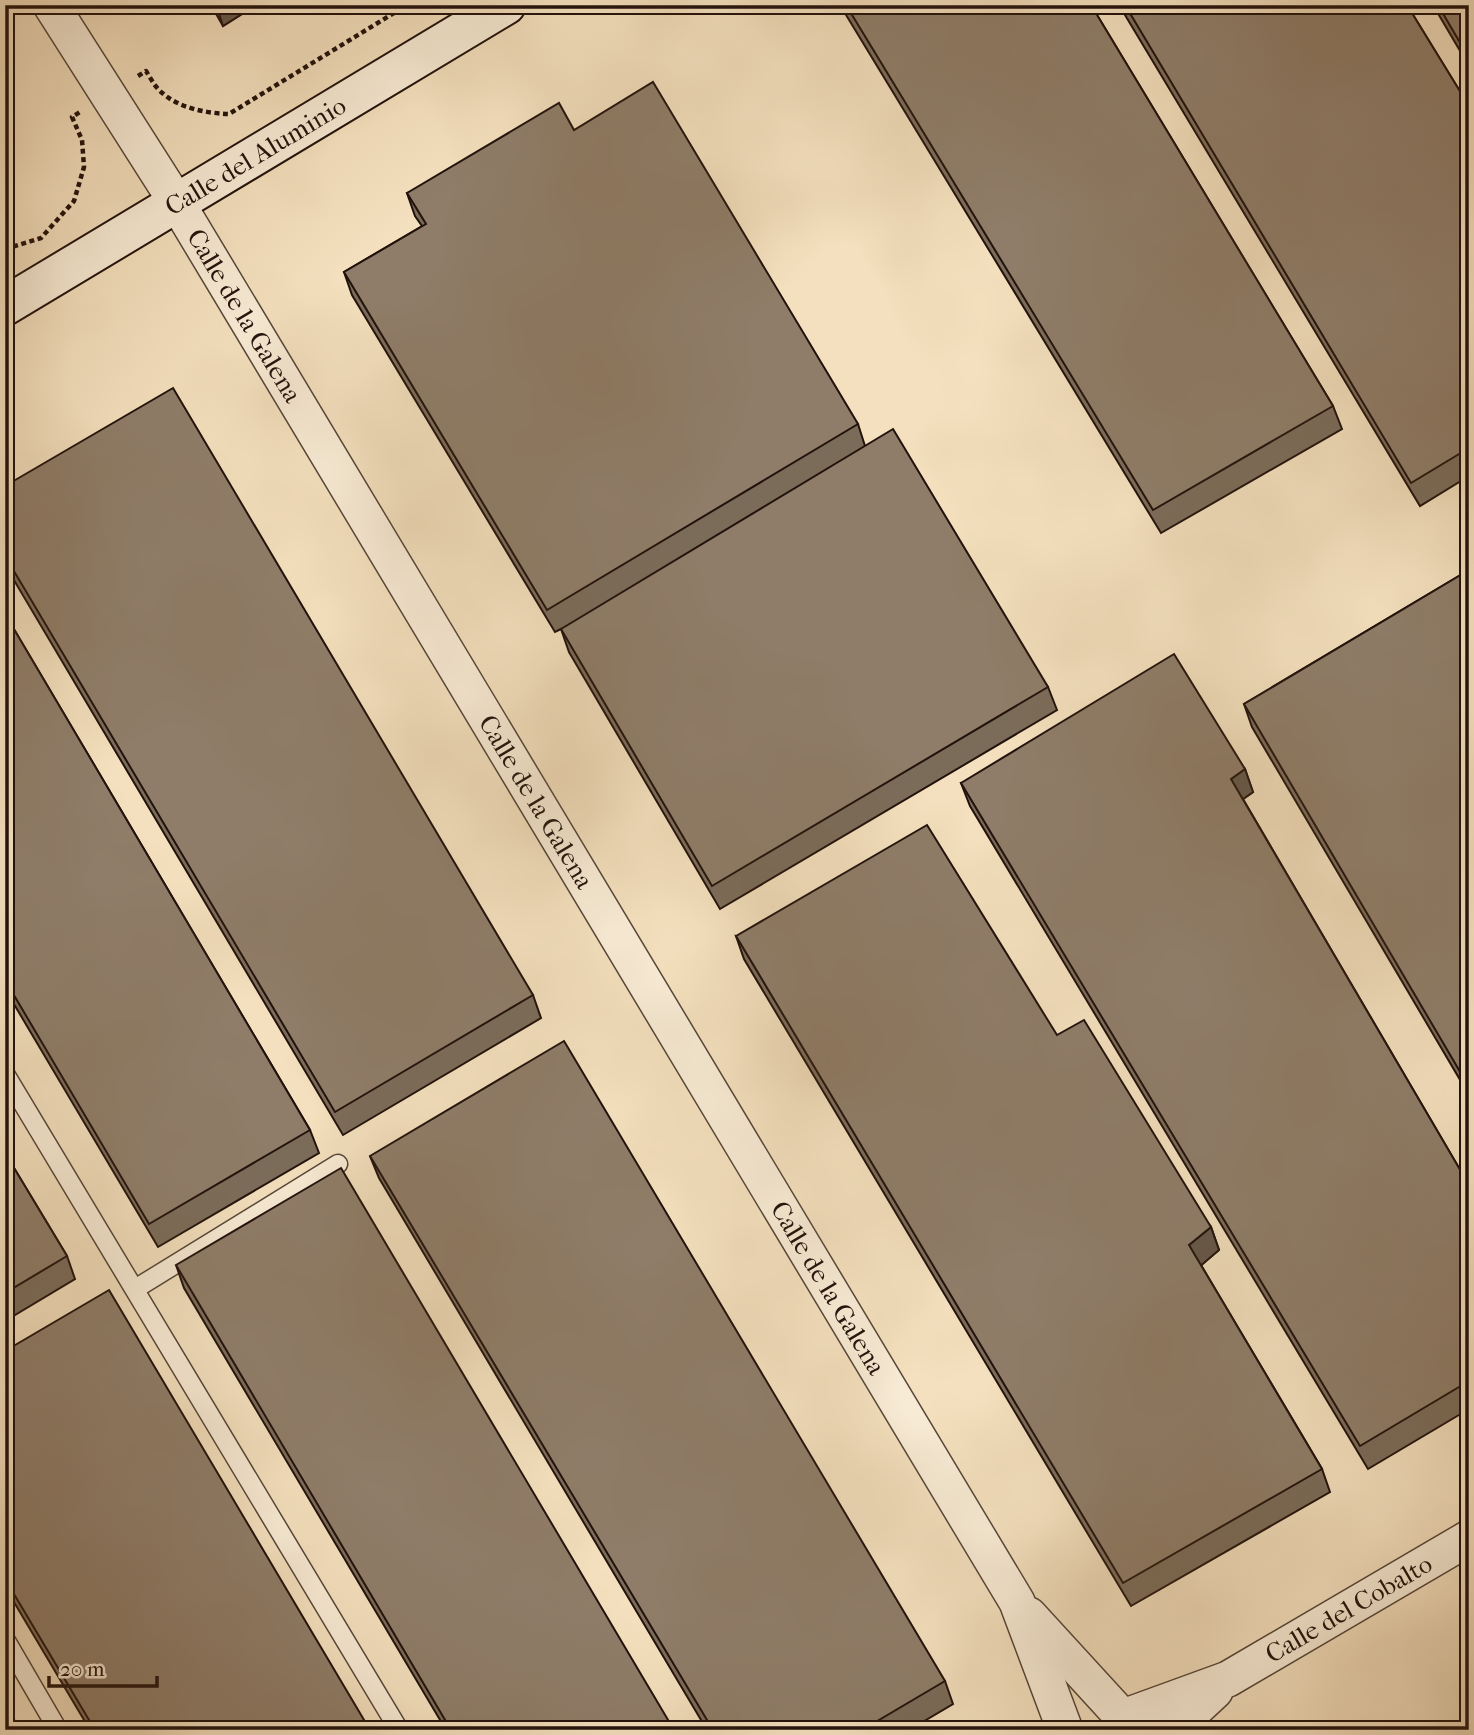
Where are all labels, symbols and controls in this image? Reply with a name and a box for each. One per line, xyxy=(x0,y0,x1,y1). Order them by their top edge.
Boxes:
street label: Calle del Aluminio xyxy=(159,90,352,222)
street label: Calle de la Galena xyxy=(180,223,309,409)
street label: Calle de la Galena xyxy=(472,709,601,895)
street label: Calle de la Galena xyxy=(764,1196,892,1381)
street label: Calle del Cobalto xyxy=(1260,1548,1438,1670)
scale bar xyxy=(49,1644,158,1688)
text: 20 m xyxy=(60,1657,105,1681)

